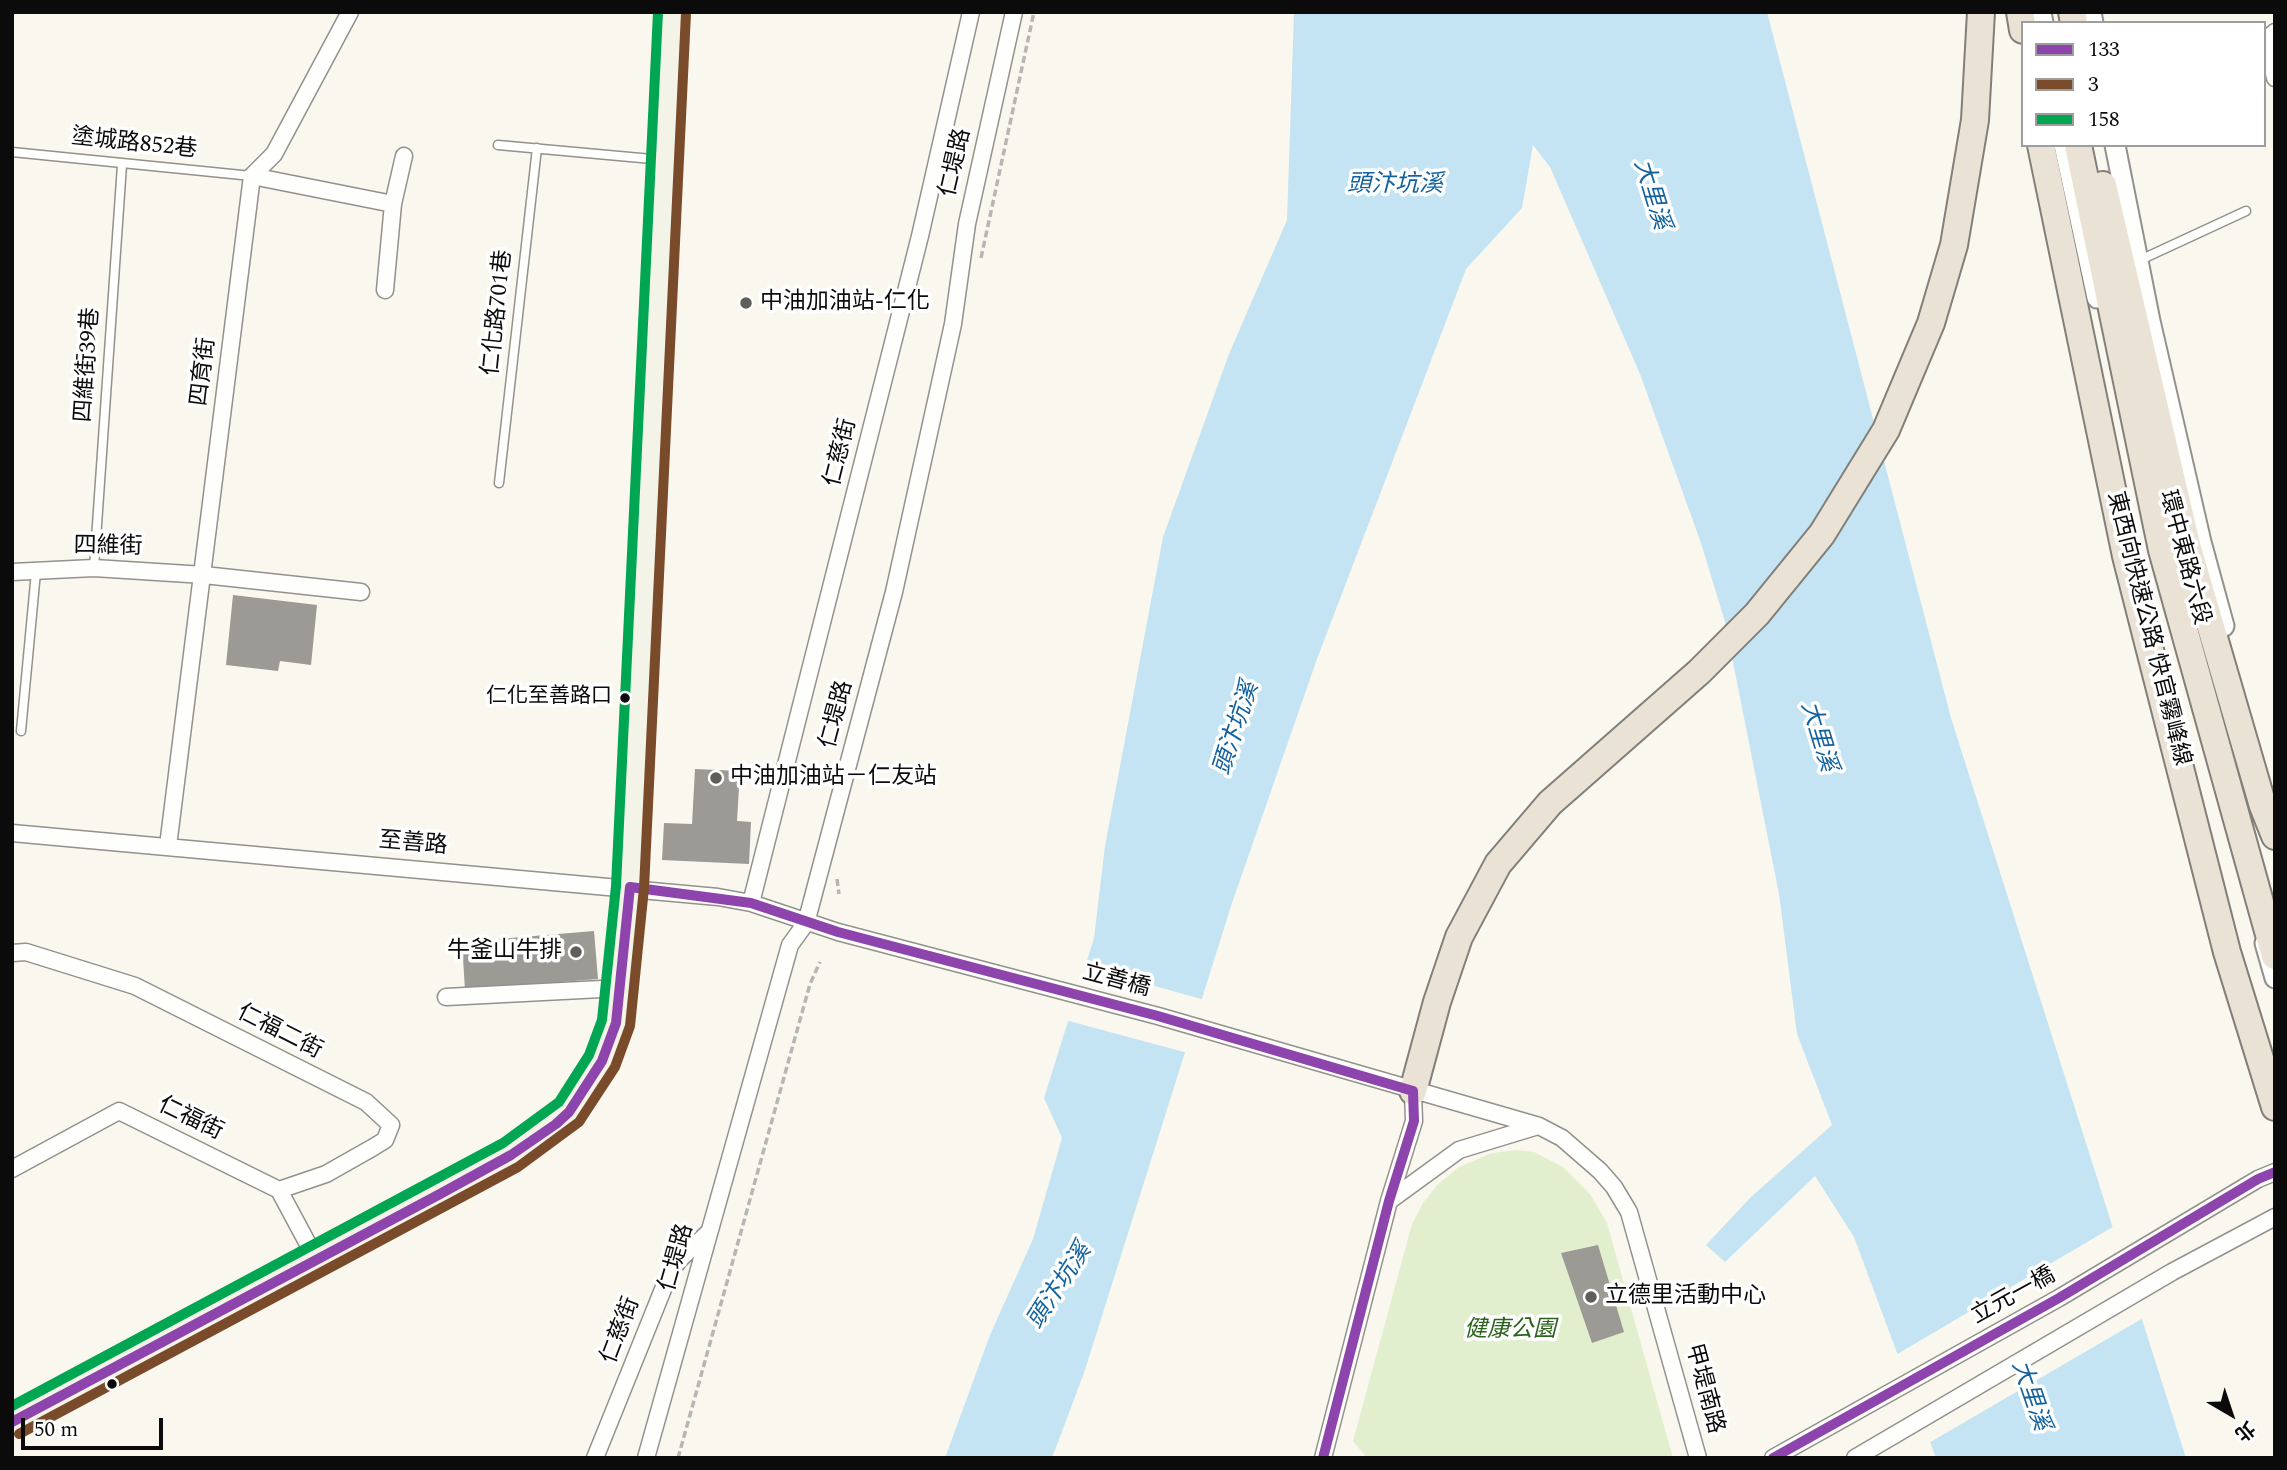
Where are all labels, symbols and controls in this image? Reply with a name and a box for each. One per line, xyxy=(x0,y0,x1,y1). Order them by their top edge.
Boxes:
legend xyxy=(2021,21,2266,147)
text: 133 xyxy=(2088,34,2120,66)
text: 3 xyxy=(2088,69,2099,101)
text: 158 xyxy=(2088,104,2120,136)
street label: 塗城路852巷 xyxy=(70,125,198,165)
street label: 仁堤路 xyxy=(936,126,978,200)
water label: 大里溪 xyxy=(1626,156,1674,234)
water label: 頭汴坑溪 xyxy=(1347,172,1443,200)
street label: 仁化路701巷 xyxy=(479,249,519,377)
place label: 中油加油站-仁化 xyxy=(760,289,930,317)
marker: 中油加油站-仁化 xyxy=(738,295,754,311)
street label: 四維街39巷 xyxy=(71,307,107,423)
street label: 四育街 xyxy=(187,336,223,408)
street label: 仁慈街 xyxy=(820,416,864,490)
street label: 環中東路六段 xyxy=(2152,488,2214,628)
street label: 東西向快速公路 快官霧峰線 xyxy=(2100,489,2194,769)
street label: 四維街 xyxy=(73,534,143,562)
street label: 仁堤路 xyxy=(816,678,860,752)
water label: 頭汴坑溪 xyxy=(1209,679,1267,779)
place label: 仁化至善路口 xyxy=(486,685,612,711)
marker: 仁化至善路口 xyxy=(618,691,632,705)
water label: 大里溪 xyxy=(1793,698,1841,776)
place label: 中油加油站－仁友站 xyxy=(730,764,937,792)
marker: 中油加油站－仁友站 xyxy=(708,770,724,786)
street label: 至善路 xyxy=(377,828,449,862)
place label: 牛釜山牛排 xyxy=(447,938,562,966)
marker: 牛釜山牛排 xyxy=(568,944,584,960)
street label: 立善橋 xyxy=(1079,960,1153,1004)
street label: 仁福二街 xyxy=(232,1000,326,1066)
street label: 仁福街 xyxy=(153,1092,227,1148)
street label: 仁堤路 xyxy=(655,1221,701,1295)
water label: 頭汴坑溪 xyxy=(1023,1239,1099,1335)
street label: 立元一橋 xyxy=(1967,1263,2061,1331)
place label: 立德里活動中心 xyxy=(1605,1283,1766,1311)
marker: 立德里活動中心 xyxy=(1583,1289,1599,1305)
street label: 仁慈街 xyxy=(597,1294,647,1368)
park label: 健康公園 xyxy=(1464,1317,1556,1345)
street label: 甲堤南路 xyxy=(1678,1341,1728,1437)
water label: 大里溪 xyxy=(2004,1357,2054,1435)
unlabelled marker xyxy=(105,1377,119,1391)
north arrow xyxy=(2196,1379,2266,1449)
scale bar xyxy=(24,1404,166,1448)
text: 北 xyxy=(2228,1413,2261,1448)
text: 50 m xyxy=(34,1414,78,1446)

